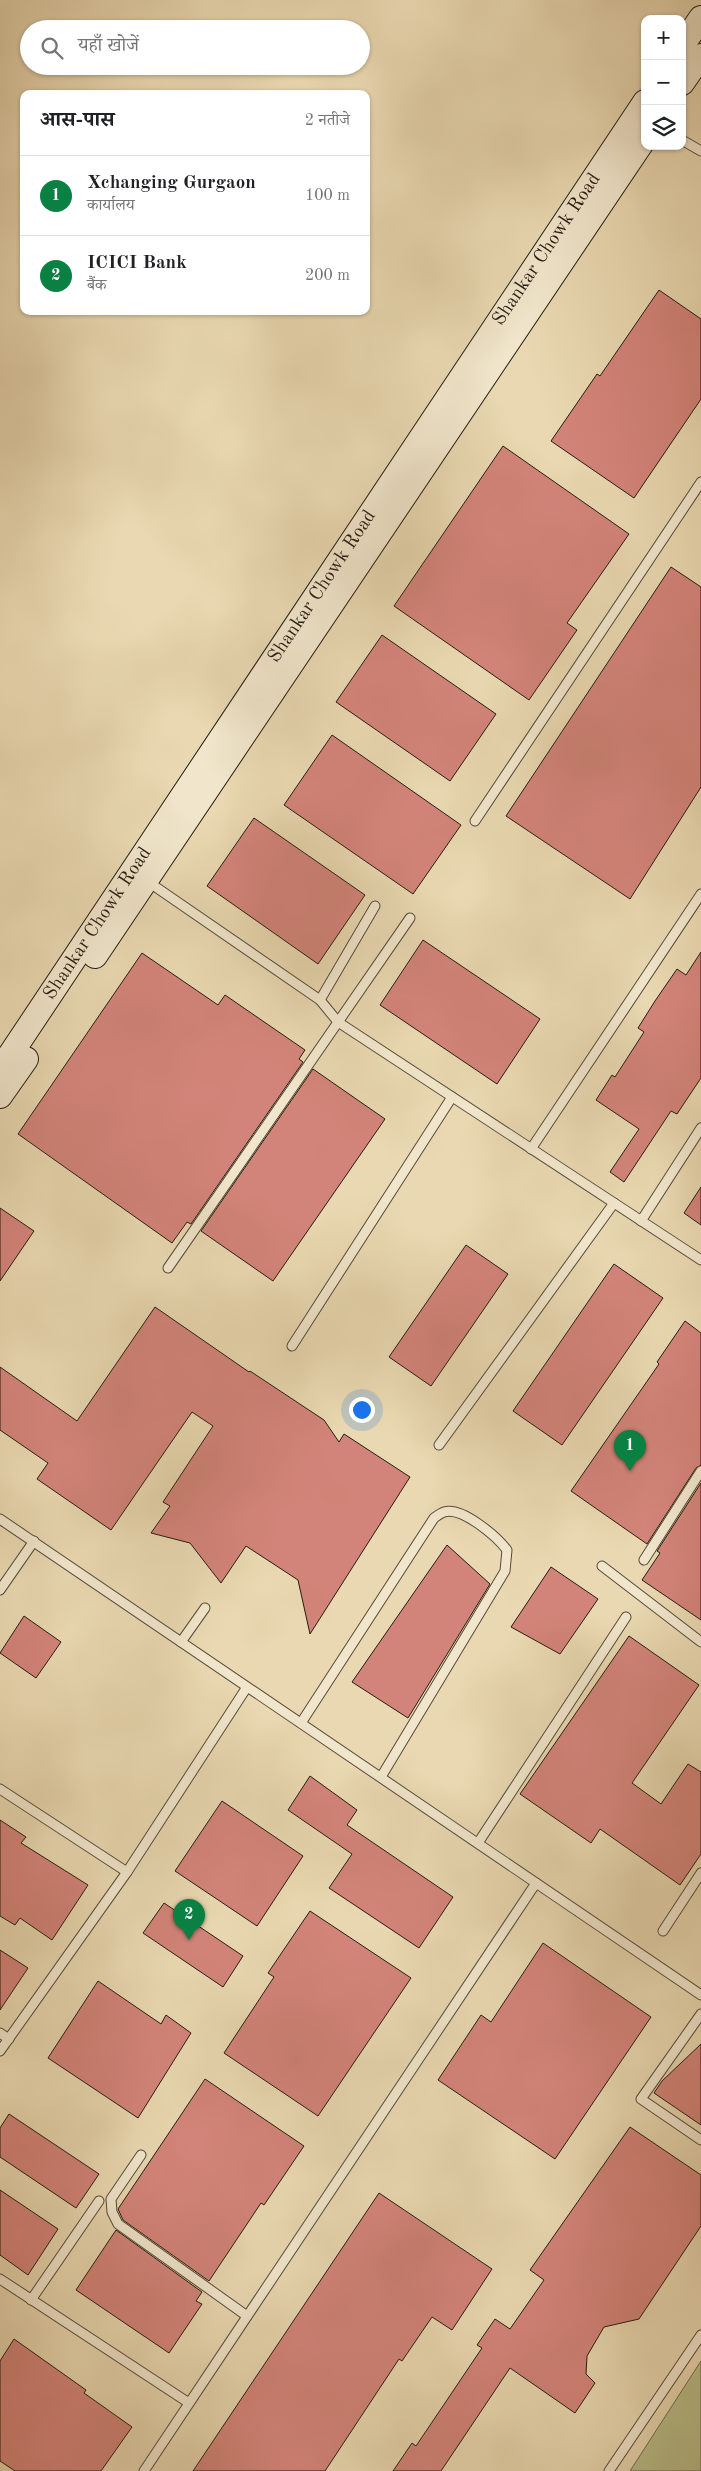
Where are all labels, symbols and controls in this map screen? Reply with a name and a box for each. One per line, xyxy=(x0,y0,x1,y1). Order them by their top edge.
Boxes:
map controls xyxy=(641,15,686,150)
button: + xyxy=(641,15,686,60)
search box xyxy=(20,20,370,75)
icon: search xyxy=(38,34,66,62)
text: यहाँ खोजें xyxy=(78,37,139,56)
button: − xyxy=(641,60,686,105)
button: layers xyxy=(641,105,686,150)
text: आस-पास xyxy=(40,110,115,131)
text: 2 नतीजे xyxy=(305,113,350,129)
street label: Shankar Chowk Road xyxy=(489,170,604,329)
text: Xchanging Gurgaon xyxy=(87,174,256,193)
text: 1 xyxy=(51,188,61,204)
text: 100 m xyxy=(305,188,350,204)
text: कार्यालय xyxy=(87,198,135,214)
text: ICICI Bank xyxy=(87,254,187,273)
text: 2 xyxy=(51,268,61,284)
text: 200 m xyxy=(305,268,350,284)
text: बैंक xyxy=(87,278,107,294)
street label: Shankar Chowk Road xyxy=(265,507,380,666)
street label: Shankar Chowk Road xyxy=(40,844,155,1003)
your location xyxy=(349,1397,375,1423)
pin: 1 xyxy=(614,1430,646,1471)
pin: 2 xyxy=(173,1899,205,1940)

